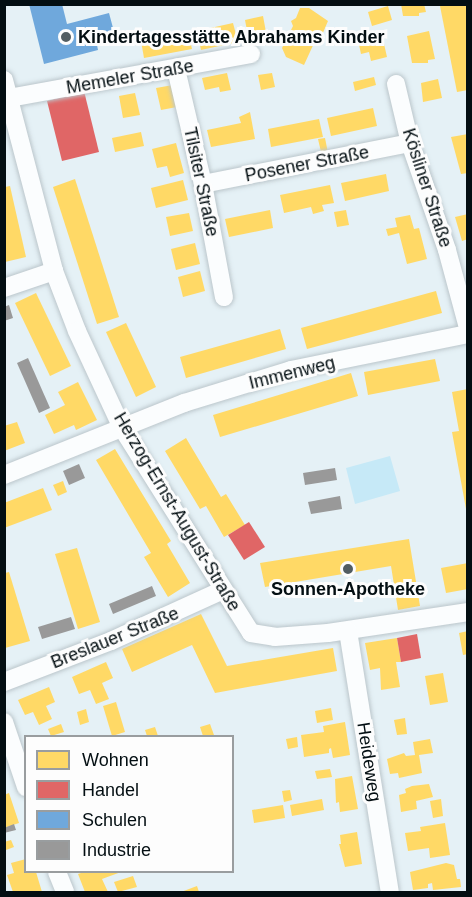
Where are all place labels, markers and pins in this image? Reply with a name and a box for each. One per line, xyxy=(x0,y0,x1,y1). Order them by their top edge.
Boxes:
place label: Kindertagesstätte Abrahams Kinder xyxy=(78,26,385,48)
marker: Kindertagesstätte Abrahams Kinder xyxy=(59,30,73,44)
marker: Sonnen-Apotheke xyxy=(341,562,355,576)
place label: Sonnen-Apotheke xyxy=(271,578,425,600)

